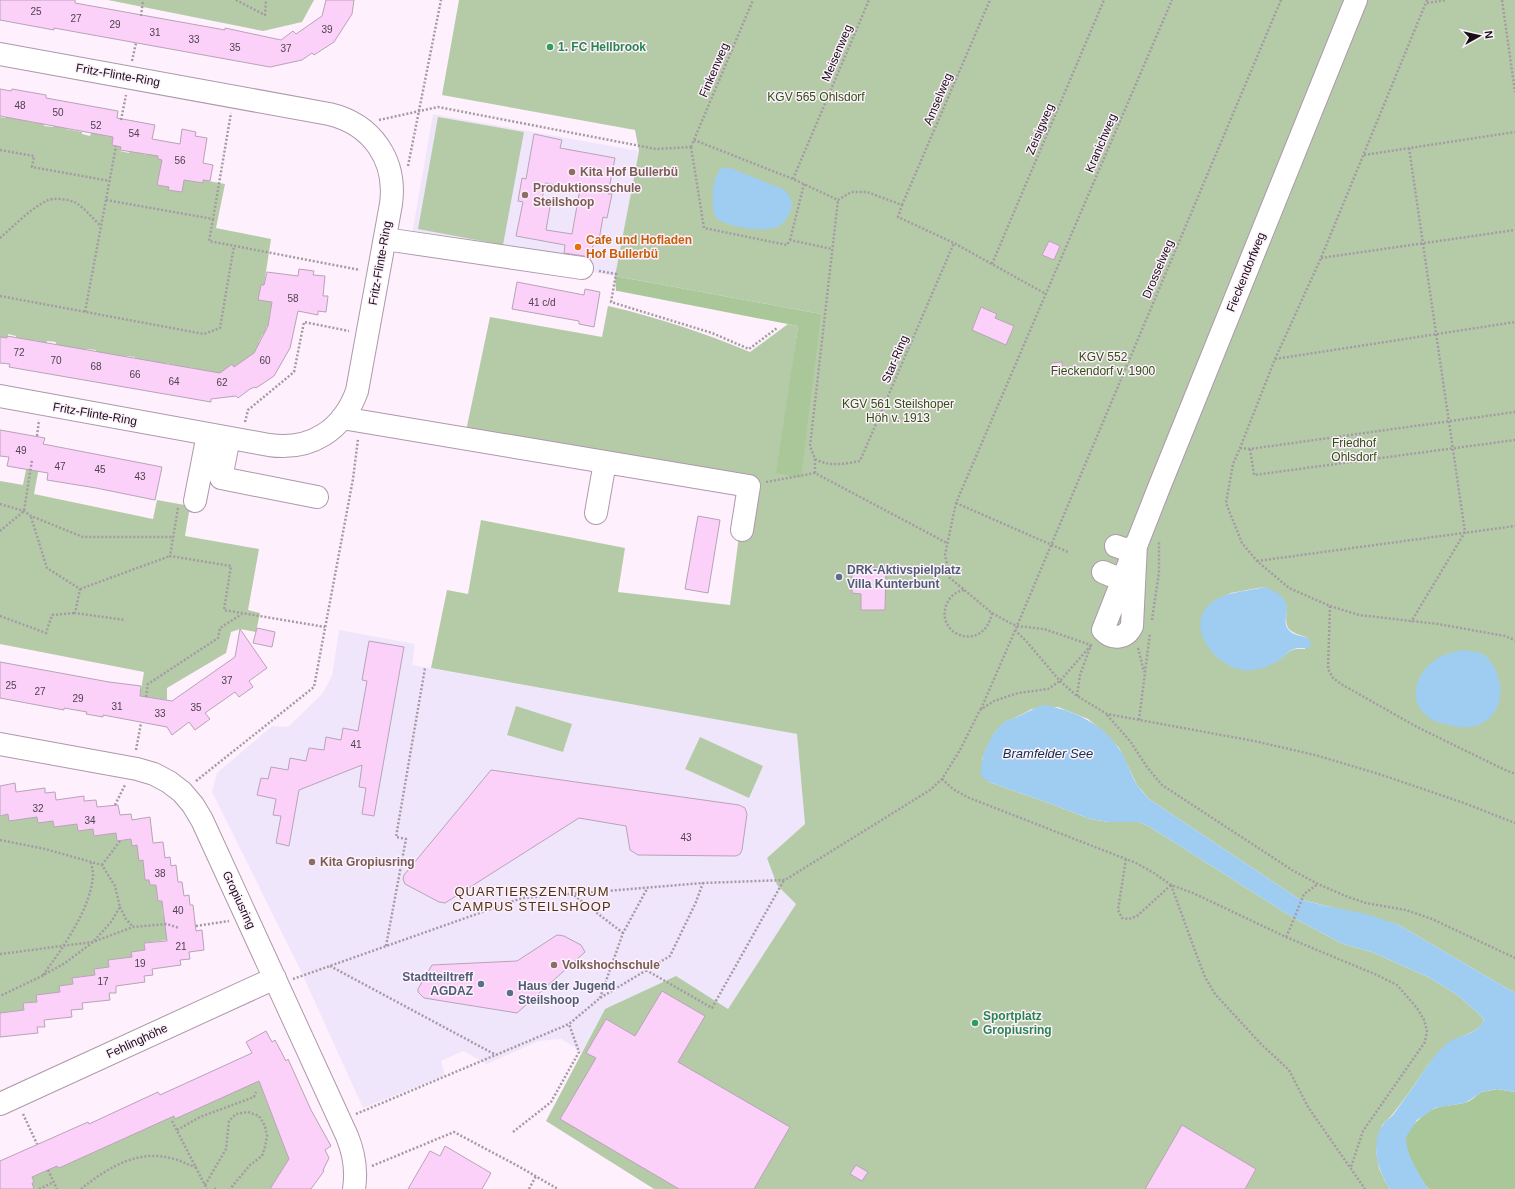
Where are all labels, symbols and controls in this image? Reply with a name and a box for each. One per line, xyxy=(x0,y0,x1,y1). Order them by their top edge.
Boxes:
house number: 25 xyxy=(30,6,42,17)
house number: 27 xyxy=(70,13,82,24)
north arrow xyxy=(1459,16,1499,56)
house number: 29 xyxy=(109,19,121,30)
street label: Meisenweg xyxy=(819,22,855,84)
house number: 39 xyxy=(321,24,333,35)
house number: 31 xyxy=(149,27,161,38)
text: N xyxy=(1482,30,1495,39)
house number: 33 xyxy=(188,34,200,45)
place label: 1. FC Hellbrook xyxy=(558,40,646,54)
street label: Finkenweg xyxy=(696,41,732,99)
house number: 35 xyxy=(229,42,241,53)
marker: 1. FC Hellbrook xyxy=(545,42,555,52)
house number: 37 xyxy=(280,43,292,54)
street label: Fritz-Flinte-Ring xyxy=(75,61,161,89)
street label: Amselweg xyxy=(921,71,955,127)
park label: KGV 565 Ohlsdorf xyxy=(767,90,865,104)
house number: 48 xyxy=(14,100,26,111)
street label: Zeisigweg xyxy=(1023,101,1057,157)
house number: 50 xyxy=(52,107,64,118)
street label: Kranichweg xyxy=(1082,111,1120,175)
house number: 52 xyxy=(90,120,102,131)
house number: 54 xyxy=(128,128,140,139)
house number: 56 xyxy=(174,155,186,166)
place label: Kita Hof Bullerbü xyxy=(580,165,678,179)
marker: Kita Hof Bullerbü xyxy=(567,167,577,177)
place label: Produktionsschule Steilshoop xyxy=(533,181,641,209)
marker: Produktionsschule Steilshoop xyxy=(520,190,530,200)
street label: Fritz-Flinte-Ring xyxy=(366,220,394,306)
street label: Fieckendorfweg xyxy=(1224,230,1268,314)
place label: Cafe und Hofladen Hof Bullerbü xyxy=(586,233,692,261)
street label: Drosselweg xyxy=(1139,237,1177,301)
marker: Cafe und Hofladen Hof Bullerbü xyxy=(573,242,583,252)
house number: 58 xyxy=(287,293,299,304)
house number: 41 c/d xyxy=(528,297,556,308)
street label: Star-Ring xyxy=(879,333,911,385)
house number: 72 xyxy=(13,347,25,358)
park label: KGV 552 Fieckendorf v. 1900 xyxy=(1051,350,1156,378)
house number: 70 xyxy=(50,355,62,366)
house number: 60 xyxy=(259,355,271,366)
house number: 68 xyxy=(90,361,102,372)
house number: 66 xyxy=(129,369,141,380)
house number: 64 xyxy=(168,376,180,387)
house number: 62 xyxy=(216,377,228,388)
park label: KGV 561 Steilshoper Höh v. 1913 xyxy=(842,397,954,425)
street label: Fritz-Flinte-Ring xyxy=(52,400,138,428)
park label: Friedhof Ohlsdorf xyxy=(1331,436,1377,464)
house number: 49 xyxy=(15,445,27,456)
house number: 47 xyxy=(54,461,66,472)
house number: 45 xyxy=(94,464,106,475)
house number: 43 xyxy=(134,471,146,482)
place label: DRK-Aktivspielplatz Villa Kunterbunt xyxy=(847,563,961,591)
marker: DRK-Aktivspielplatz Villa Kunterbunt xyxy=(834,572,844,582)
house number: 37 xyxy=(221,675,233,686)
house number: 25 xyxy=(5,680,17,691)
house number: 27 xyxy=(34,686,46,697)
house number: 29 xyxy=(72,693,84,704)
house number: 31 xyxy=(111,701,123,712)
house number: 35 xyxy=(190,702,202,713)
house number: 33 xyxy=(154,708,166,719)
house number: 41 xyxy=(350,739,362,750)
water label: Bramfelder See xyxy=(1003,746,1093,761)
house number: 32 xyxy=(32,803,44,814)
house number: 34 xyxy=(84,815,96,826)
house number: 43 xyxy=(680,832,692,843)
place label: Kita Gropiusring xyxy=(320,855,415,869)
marker: Kita Gropiusring xyxy=(307,857,317,867)
house number: 38 xyxy=(154,868,166,879)
street label: Gropiusring xyxy=(220,869,258,931)
district label: QUARTIERSZENTRUM CAMPUS STEILSHOOP xyxy=(452,884,612,914)
house number: 40 xyxy=(172,905,184,916)
house number: 21 xyxy=(175,941,187,952)
house number: 19 xyxy=(134,958,146,969)
place label: Volkshochschule xyxy=(562,958,660,972)
marker: Volkshochschule xyxy=(549,960,559,970)
place label: Stadtteiltreff AGDAZ xyxy=(402,970,474,998)
house number: 17 xyxy=(97,976,109,987)
marker: Stadtteiltreff AGDAZ xyxy=(476,979,486,989)
place label: Haus der Jugend Steilshoop xyxy=(518,979,615,1007)
marker: Haus der Jugend Steilshoop xyxy=(505,988,515,998)
place label: Sportplatz Gropiusring xyxy=(983,1009,1052,1037)
marker: Sportplatz Gropiusring xyxy=(970,1018,980,1028)
street label: Fehlinghöhe xyxy=(104,1021,170,1061)

